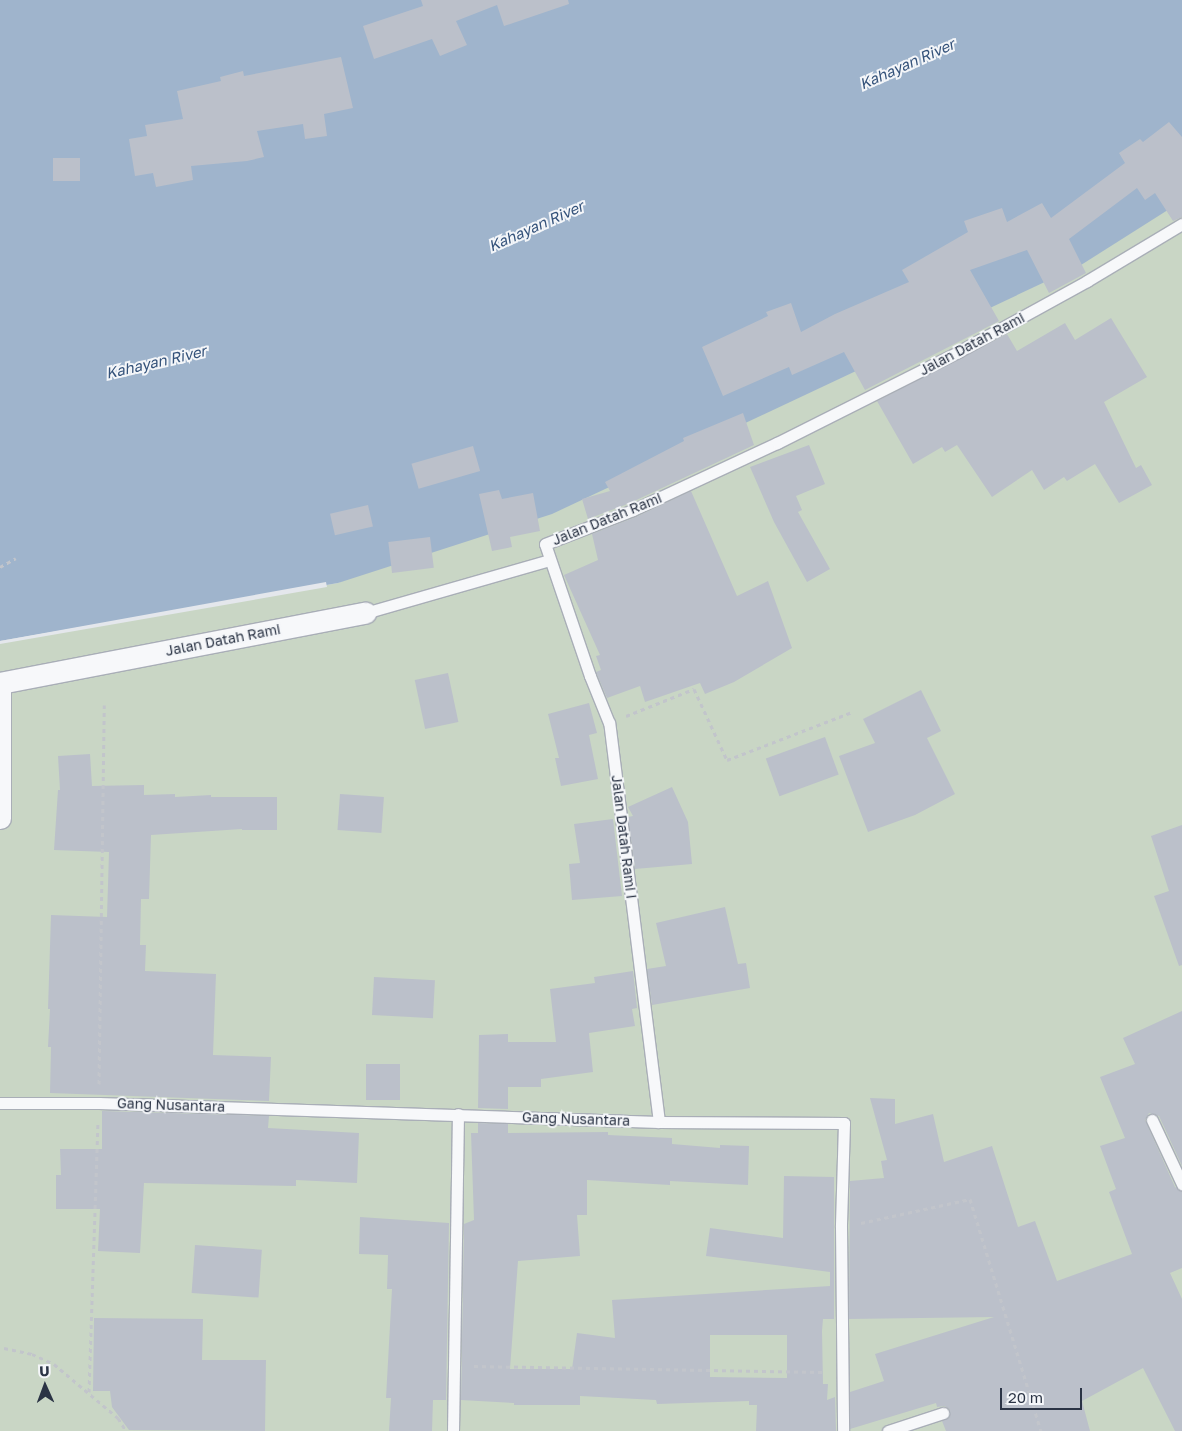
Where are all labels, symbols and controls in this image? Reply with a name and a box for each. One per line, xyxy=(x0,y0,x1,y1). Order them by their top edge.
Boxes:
water label: Kahayan River xyxy=(857,35,957,93)
water label: Kahayan River xyxy=(486,197,586,255)
street label: Jalan Datah Rami xyxy=(916,309,1028,379)
water label: Kahayan River xyxy=(104,342,208,382)
street label: Jalan Datah Rami xyxy=(550,489,664,549)
street label: Jalan Datah Rami xyxy=(164,621,282,659)
street label: Jalan Datah Rami I xyxy=(608,774,640,900)
street label: Gang Nusantara xyxy=(117,1095,225,1115)
street label: Gang Nusantara xyxy=(522,1109,630,1129)
north arrow xyxy=(20,1361,70,1411)
text: U xyxy=(39,1362,50,1379)
scale bar xyxy=(1002,1378,1084,1410)
text: 20 m xyxy=(1008,1388,1043,1406)

